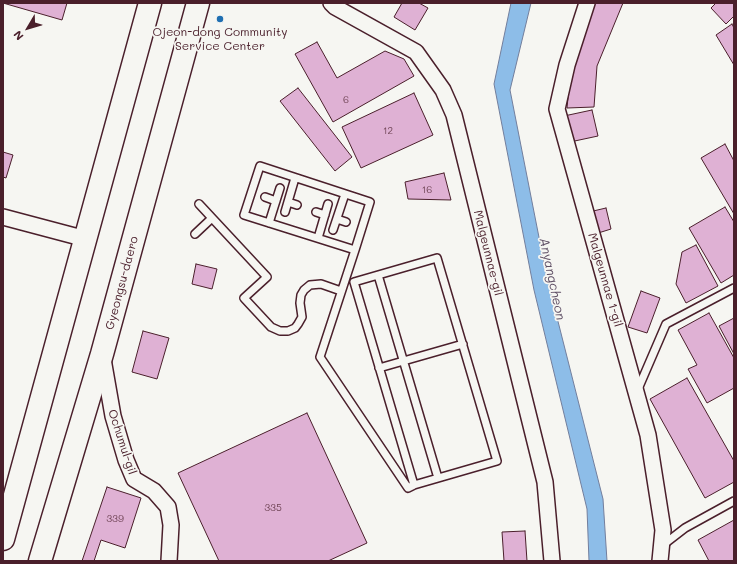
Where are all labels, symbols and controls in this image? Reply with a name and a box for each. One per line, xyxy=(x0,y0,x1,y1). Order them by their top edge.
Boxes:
north arrow xyxy=(8,8,48,48)
marker: Ojeon-dong Community Service Center xyxy=(215,14,225,24)
place label: Ojeon-dong Community Service Center xyxy=(152,25,288,53)
text: N xyxy=(10,28,27,44)
house number: 6 xyxy=(343,94,349,106)
house number: 12 xyxy=(383,125,393,137)
house number: 16 xyxy=(422,184,432,196)
street label: Malgeunnae-gil xyxy=(470,209,506,297)
street label: Malgeunnae 1-gil xyxy=(585,231,625,329)
street label: Gyeongsu-daero xyxy=(103,235,141,331)
water label: Anyangcheon xyxy=(536,236,568,322)
street label: Ochumul-gil xyxy=(105,408,139,476)
house number: 335 xyxy=(264,502,282,514)
house number: 339 xyxy=(106,513,124,525)

